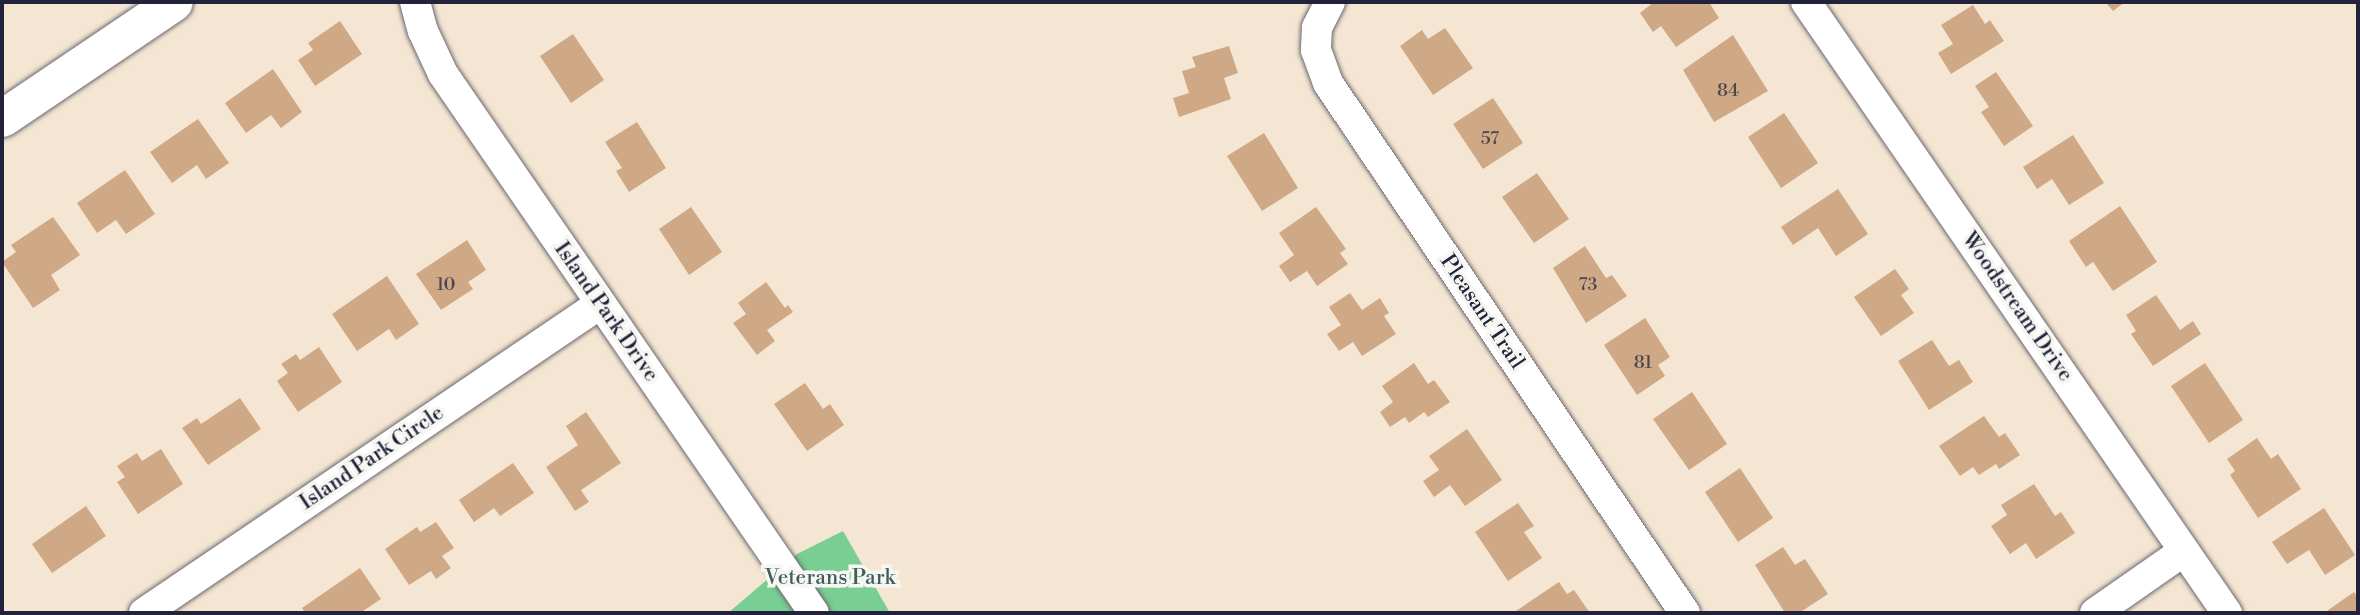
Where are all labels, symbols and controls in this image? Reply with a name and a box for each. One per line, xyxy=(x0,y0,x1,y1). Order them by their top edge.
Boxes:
house number: 84 xyxy=(1717,80,1739,102)
house number: 57 xyxy=(1481,128,1499,150)
street label: Woodstream Drive xyxy=(1956,228,2078,386)
street label: Island Park Drive xyxy=(549,238,663,386)
street label: Pleasant Trail xyxy=(1434,250,1530,374)
house number: 10 xyxy=(436,274,456,296)
house number: 73 xyxy=(1579,274,1597,296)
house number: 81 xyxy=(1634,352,1652,374)
street label: Island Park Circle xyxy=(295,401,449,515)
park label: Veterans Park xyxy=(764,565,896,591)

